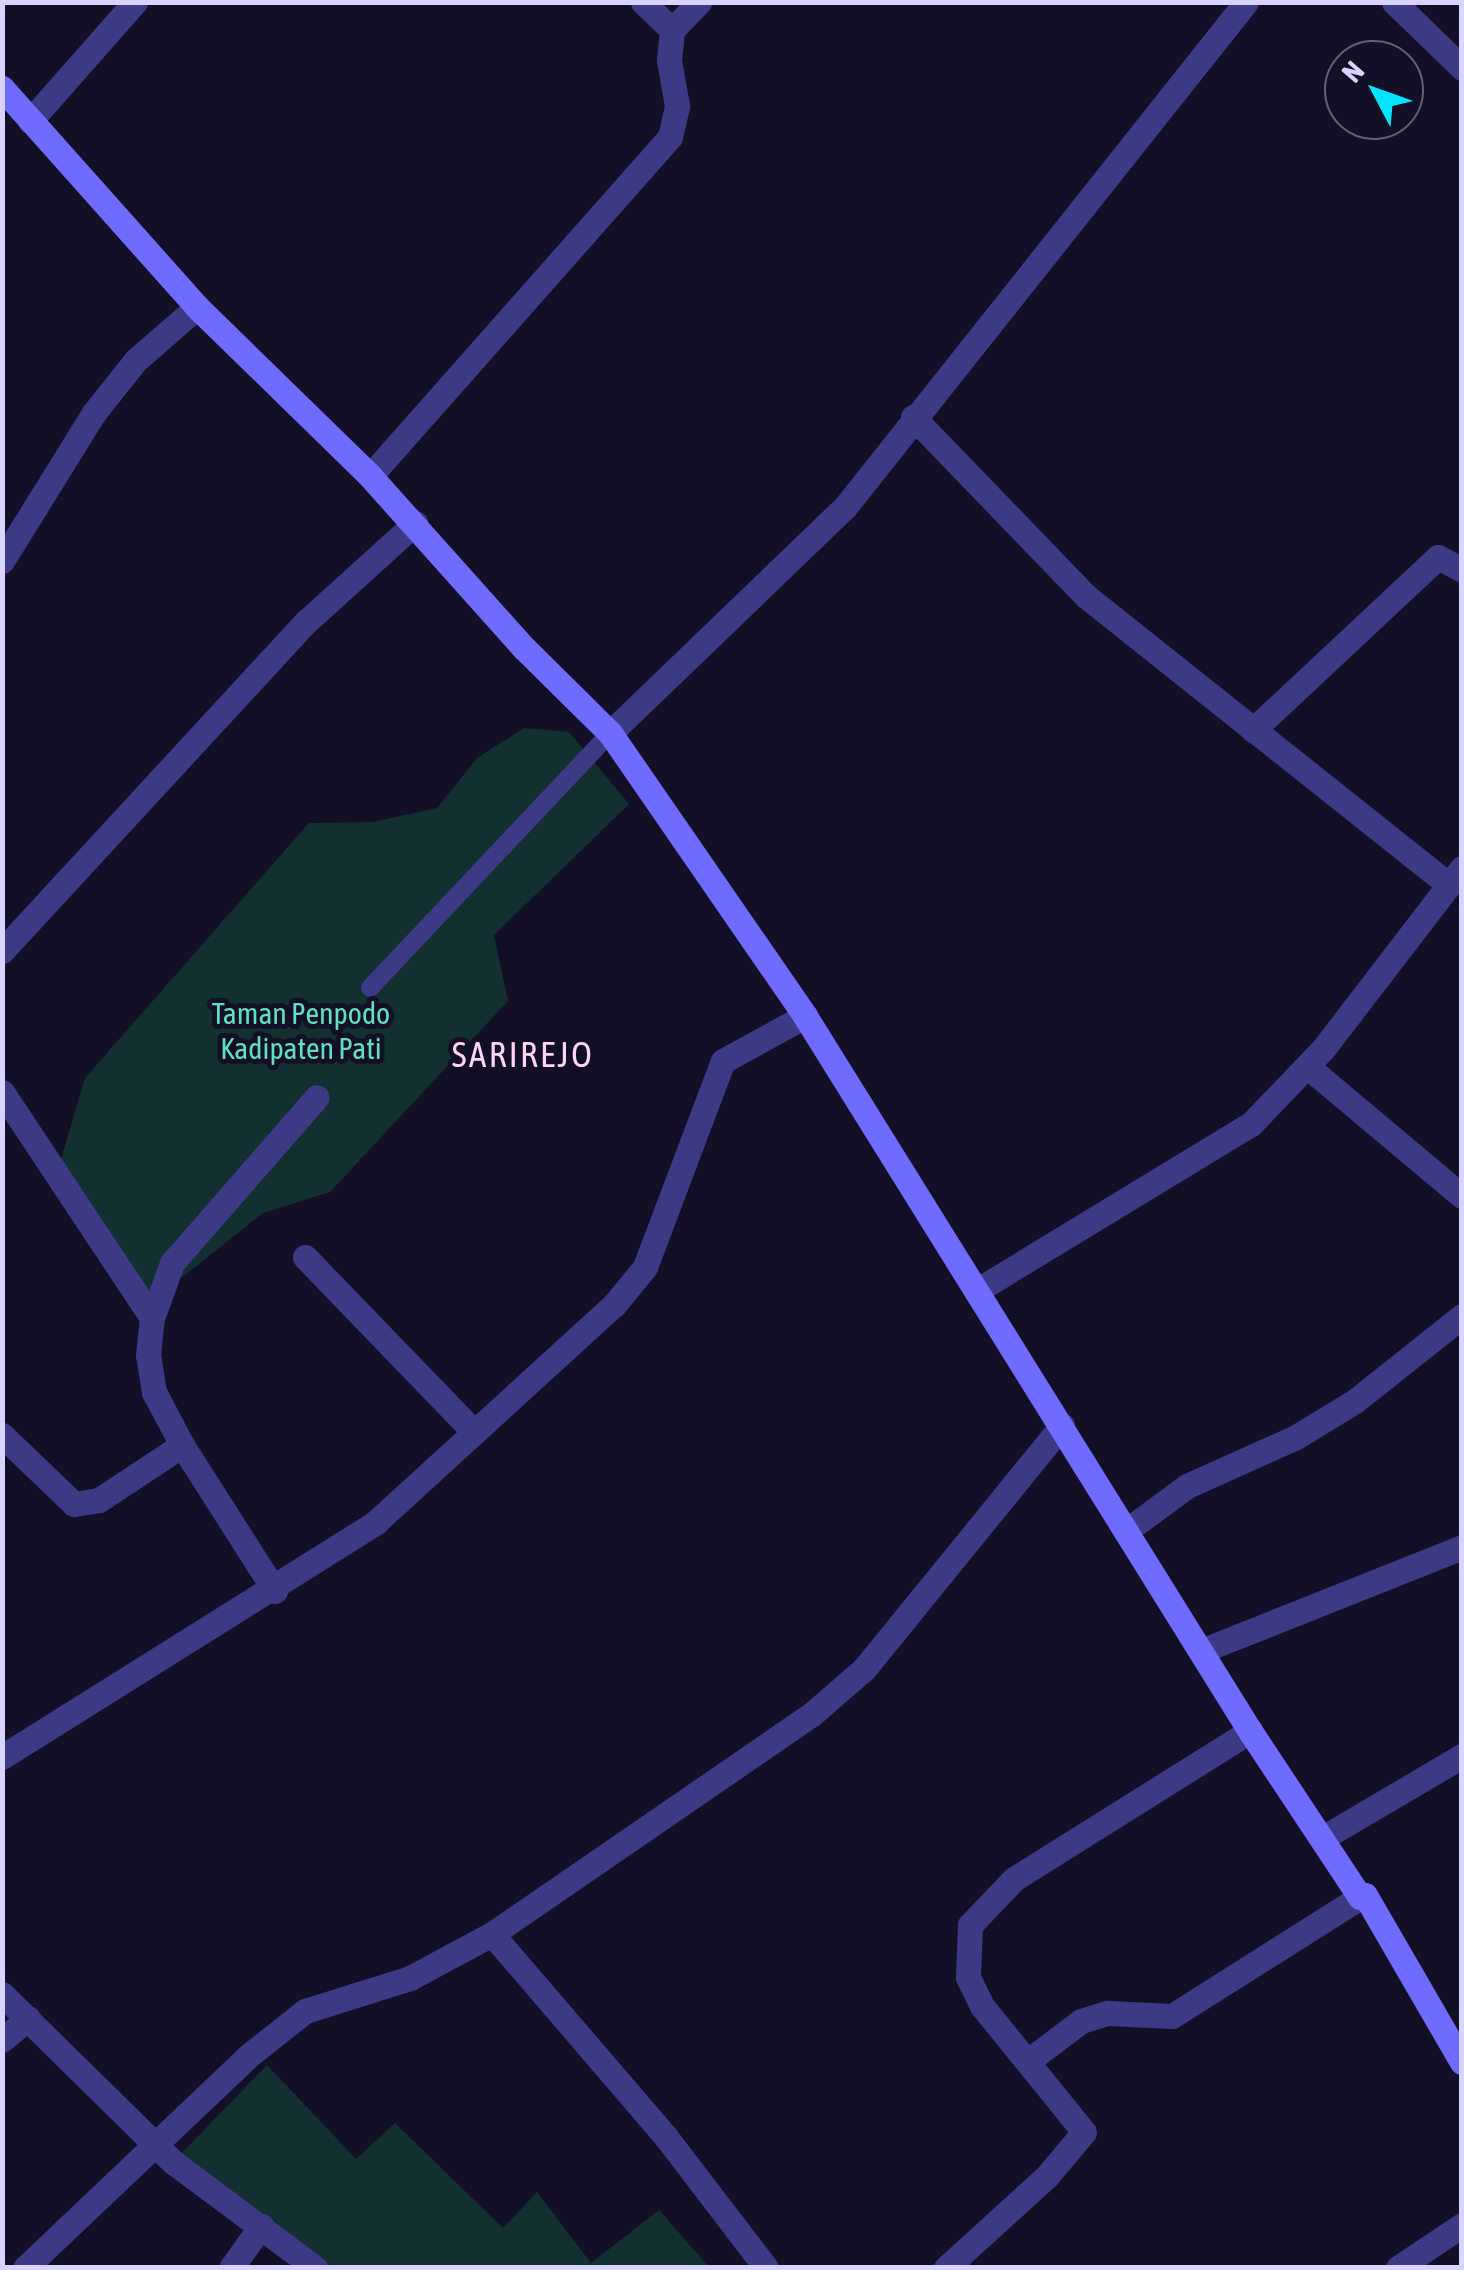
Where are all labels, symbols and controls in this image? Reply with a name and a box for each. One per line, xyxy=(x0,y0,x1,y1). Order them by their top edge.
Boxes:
north arrow xyxy=(1324,40,1424,140)
text: N xyxy=(1335,55,1370,88)
park label: Taman Penpodo Kadipaten Pati xyxy=(212,995,390,1066)
district label: SARIREJO xyxy=(452,1033,594,1075)

